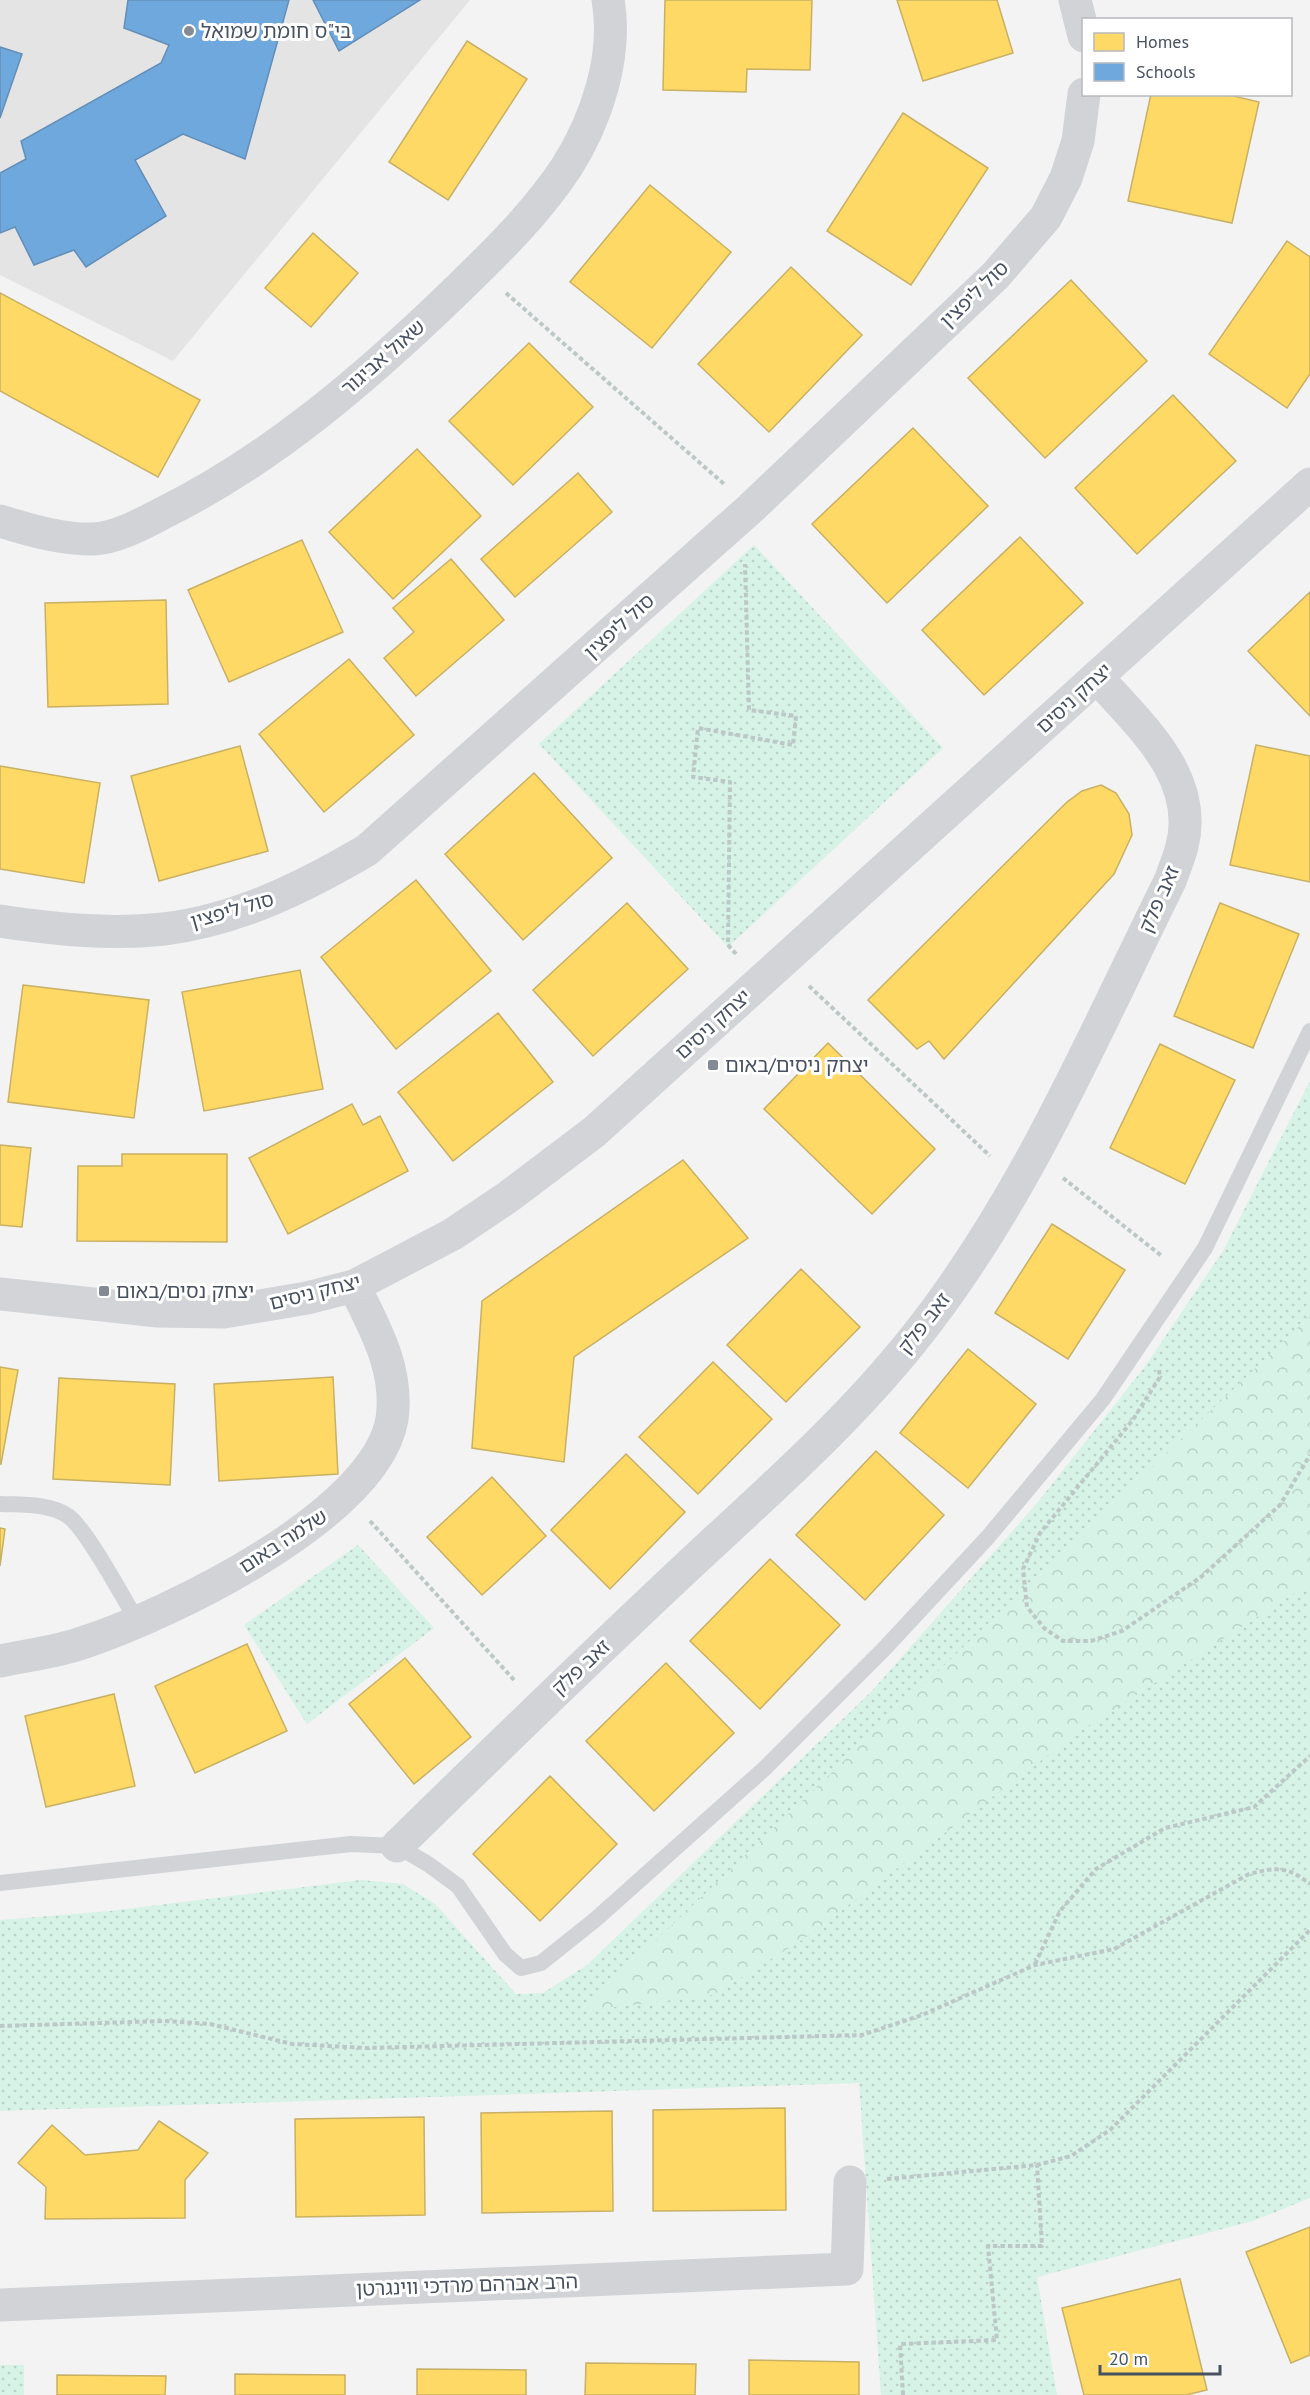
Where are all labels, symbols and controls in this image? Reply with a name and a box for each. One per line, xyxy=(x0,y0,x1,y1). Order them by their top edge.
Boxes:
place label: בי"ס חומת שמואל xyxy=(201,18,352,44)
legend xyxy=(1082,18,1292,96)
marker: בי"ס חומת שמואל xyxy=(182,24,196,38)
text: Homes xyxy=(1136,30,1189,53)
text: Schools xyxy=(1136,60,1196,83)
street label: סול ליפצין xyxy=(934,255,1014,333)
street label: שאול אביגור xyxy=(336,313,430,401)
street label: סול ליפצין xyxy=(578,588,660,664)
street label: יצחק ניסים xyxy=(1031,657,1117,739)
street label: זאב פלק xyxy=(1133,861,1185,937)
street label: סול ליפצין xyxy=(187,886,277,934)
street label: יצחק ניסים xyxy=(670,983,756,1065)
place label: יצחק ניסים/באום xyxy=(725,1052,869,1078)
marker: יצחק ניסים/באום xyxy=(706,1058,720,1072)
street label: יצחק ניסים xyxy=(267,1268,363,1316)
place label: יצחק נסים/באום xyxy=(116,1278,254,1304)
marker: יצחק נסים/באום xyxy=(97,1284,111,1298)
street label: זאב פלק xyxy=(892,1287,956,1359)
street label: שלמה באום xyxy=(234,1503,332,1579)
street label: זאב פלק xyxy=(546,1633,616,1701)
street label: הרב אברהם מרדכי ווינגרטן xyxy=(356,2268,578,2302)
scale bar xyxy=(1100,2338,1220,2376)
text: 20 m xyxy=(1109,2347,1148,2370)

